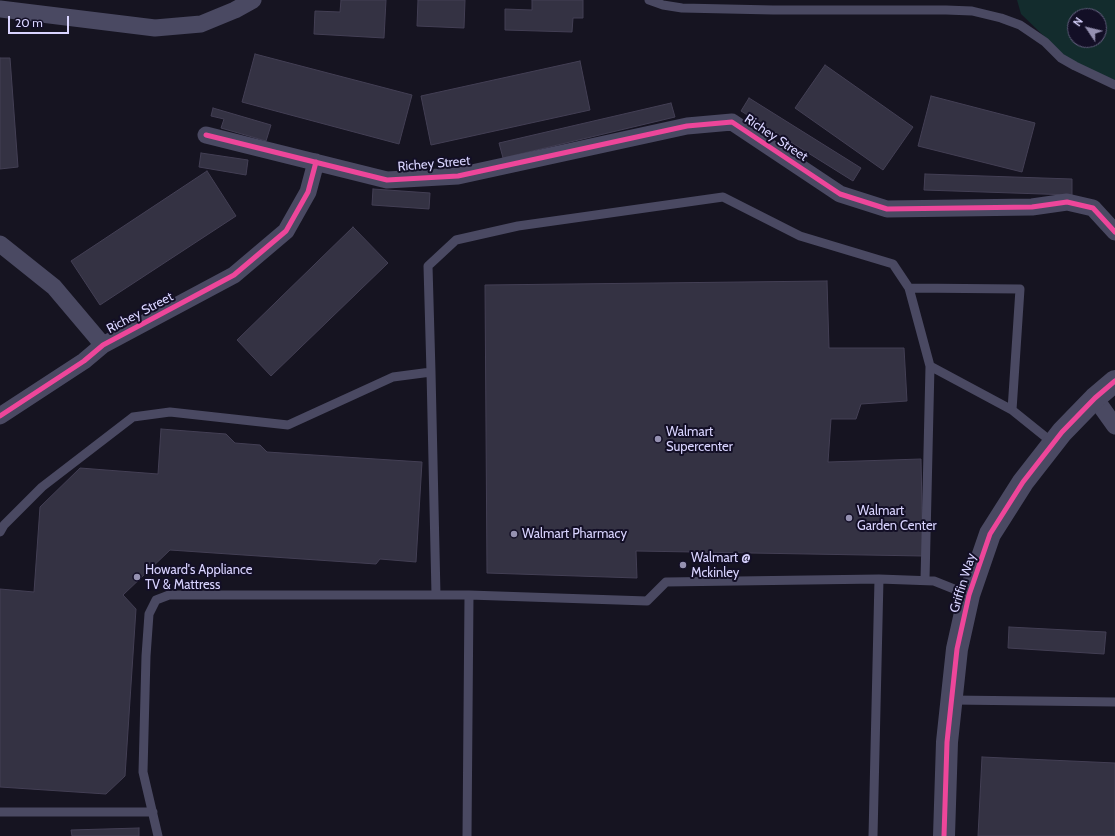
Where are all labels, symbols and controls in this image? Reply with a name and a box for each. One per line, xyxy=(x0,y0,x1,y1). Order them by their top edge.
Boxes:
scale bar xyxy=(10,8,71,34)
north arrow xyxy=(1067,8,1107,48)
text: N xyxy=(1070,14,1086,29)
text: 20 m xyxy=(15,15,43,30)
street label: Richey Street xyxy=(741,111,811,165)
street label: Richey Street xyxy=(397,153,471,175)
street label: Richey Street xyxy=(104,289,176,337)
place label: Walmart Supercenter xyxy=(666,424,733,455)
marker: Walmart Supercenter xyxy=(653,434,663,444)
place label: Walmart Garden Center xyxy=(857,503,937,534)
marker: Walmart Garden Center xyxy=(844,513,854,523)
place label: Walmart Pharmacy xyxy=(522,526,627,542)
marker: Walmart Pharmacy xyxy=(509,529,519,539)
place label: Walmart @ Mckinley xyxy=(691,550,751,581)
street label: Griffin Way xyxy=(947,551,979,615)
marker: Walmart @ Mckinley xyxy=(678,560,688,570)
place label: Howard's Appliance TV & Mattress xyxy=(145,562,253,593)
marker: Howard's Appliance TV & Mattress xyxy=(132,572,142,582)

